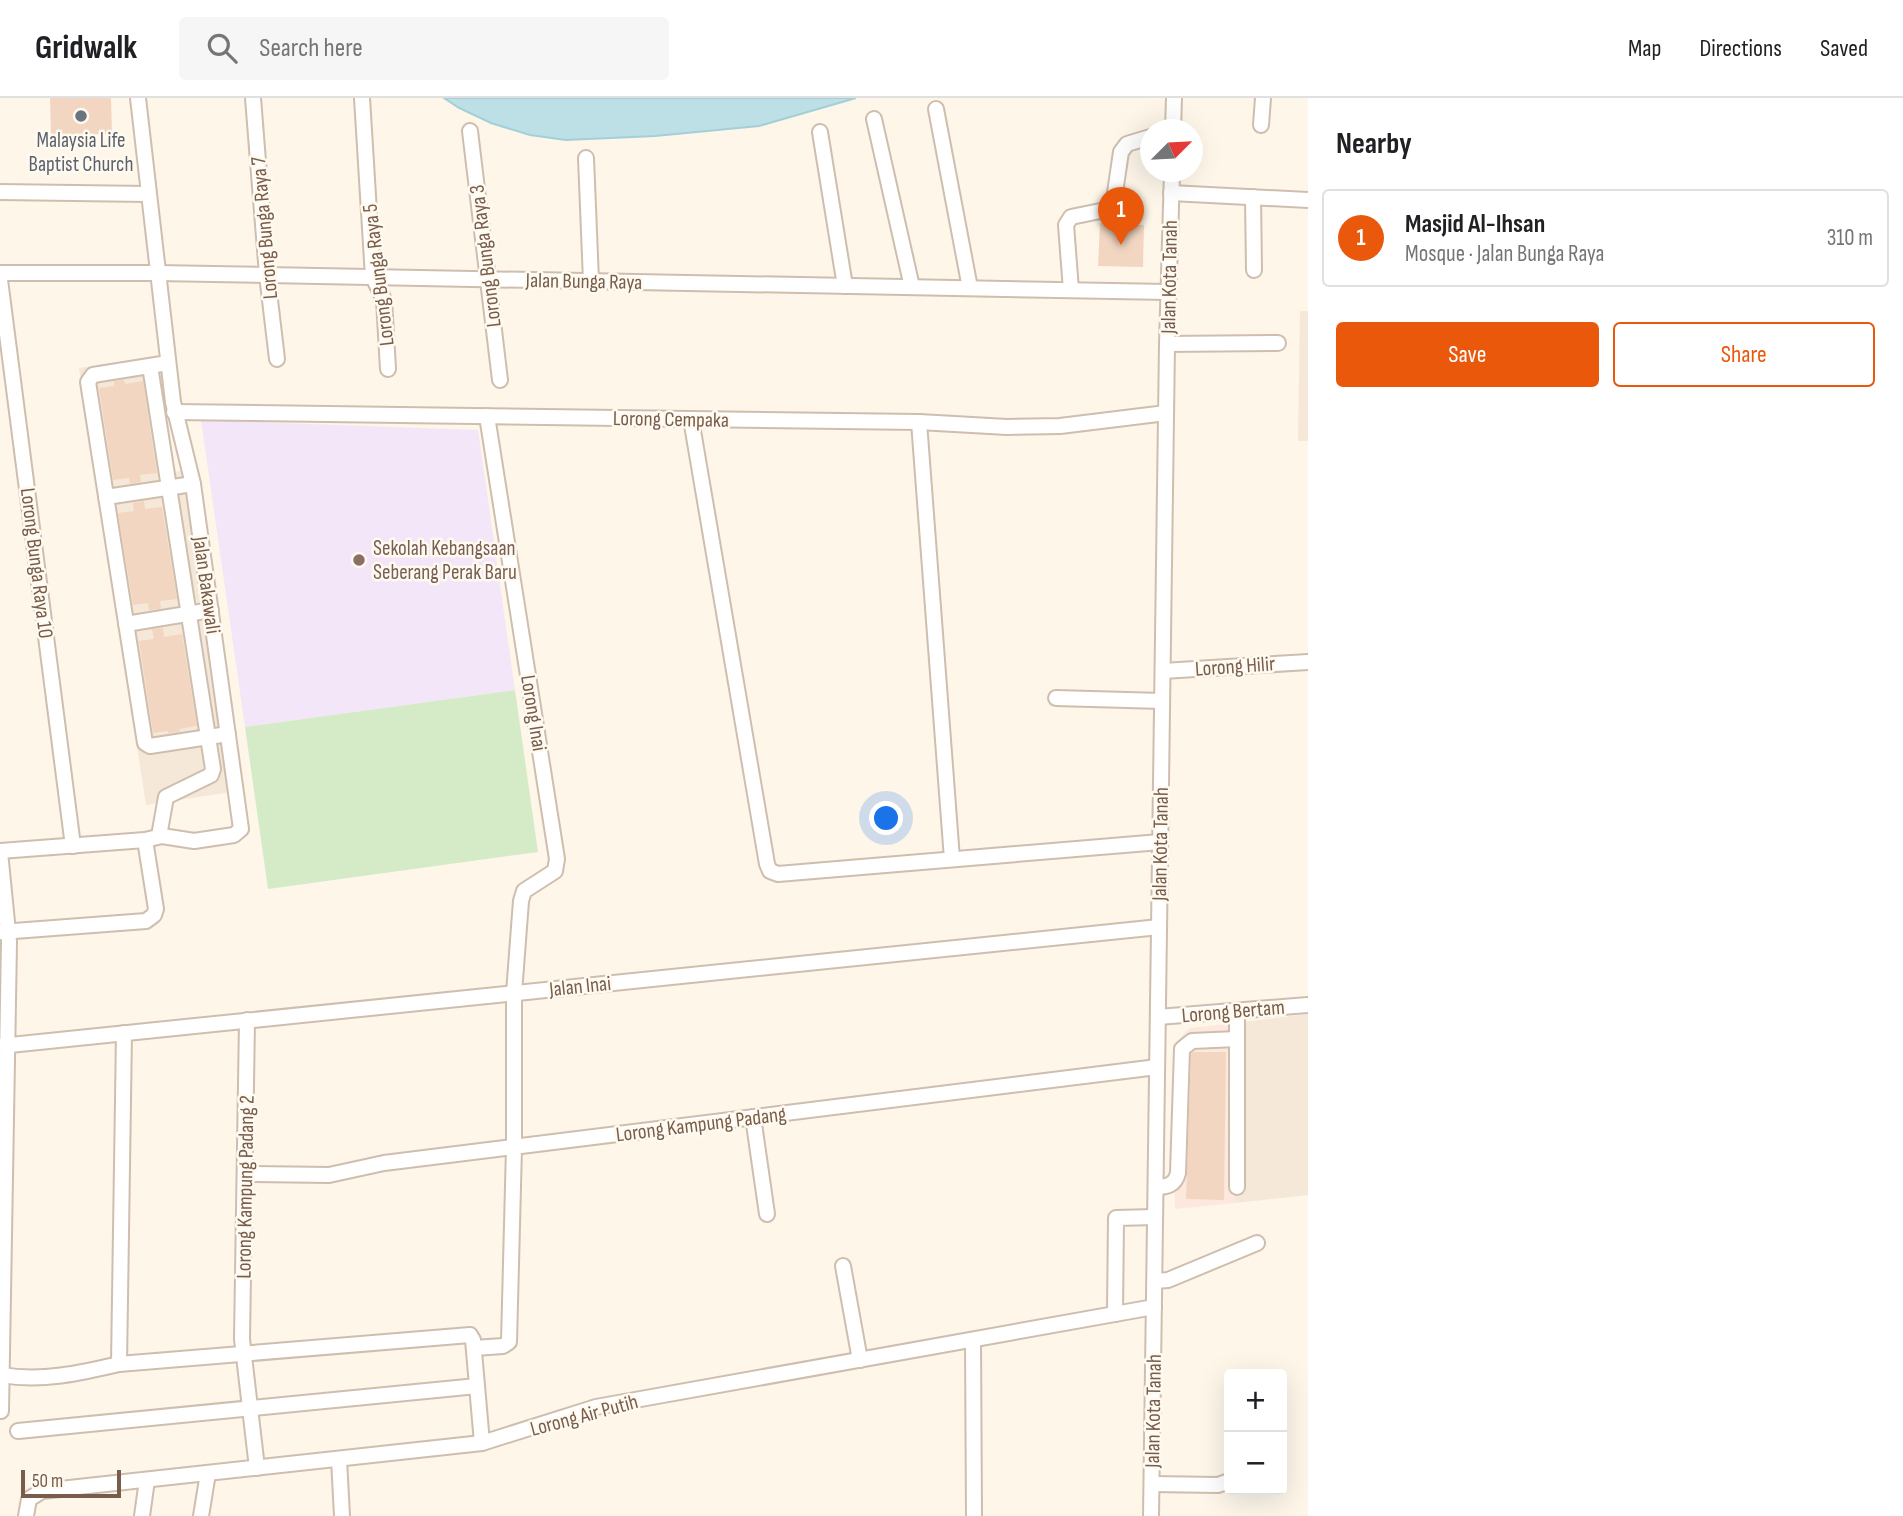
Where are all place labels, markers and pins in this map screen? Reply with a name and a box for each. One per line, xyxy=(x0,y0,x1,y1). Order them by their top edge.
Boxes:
marker: Malaysia Life Baptist Church xyxy=(73,108,89,124)
place label: Malaysia Life Baptist Church xyxy=(29,128,133,177)
pin: 1 xyxy=(1098,187,1144,245)
place label: Sekolah Kebangsaan Seberang Perak Baru xyxy=(373,536,517,585)
marker: Sekolah Kebangsaan Seberang Perak Baru xyxy=(351,552,367,568)

